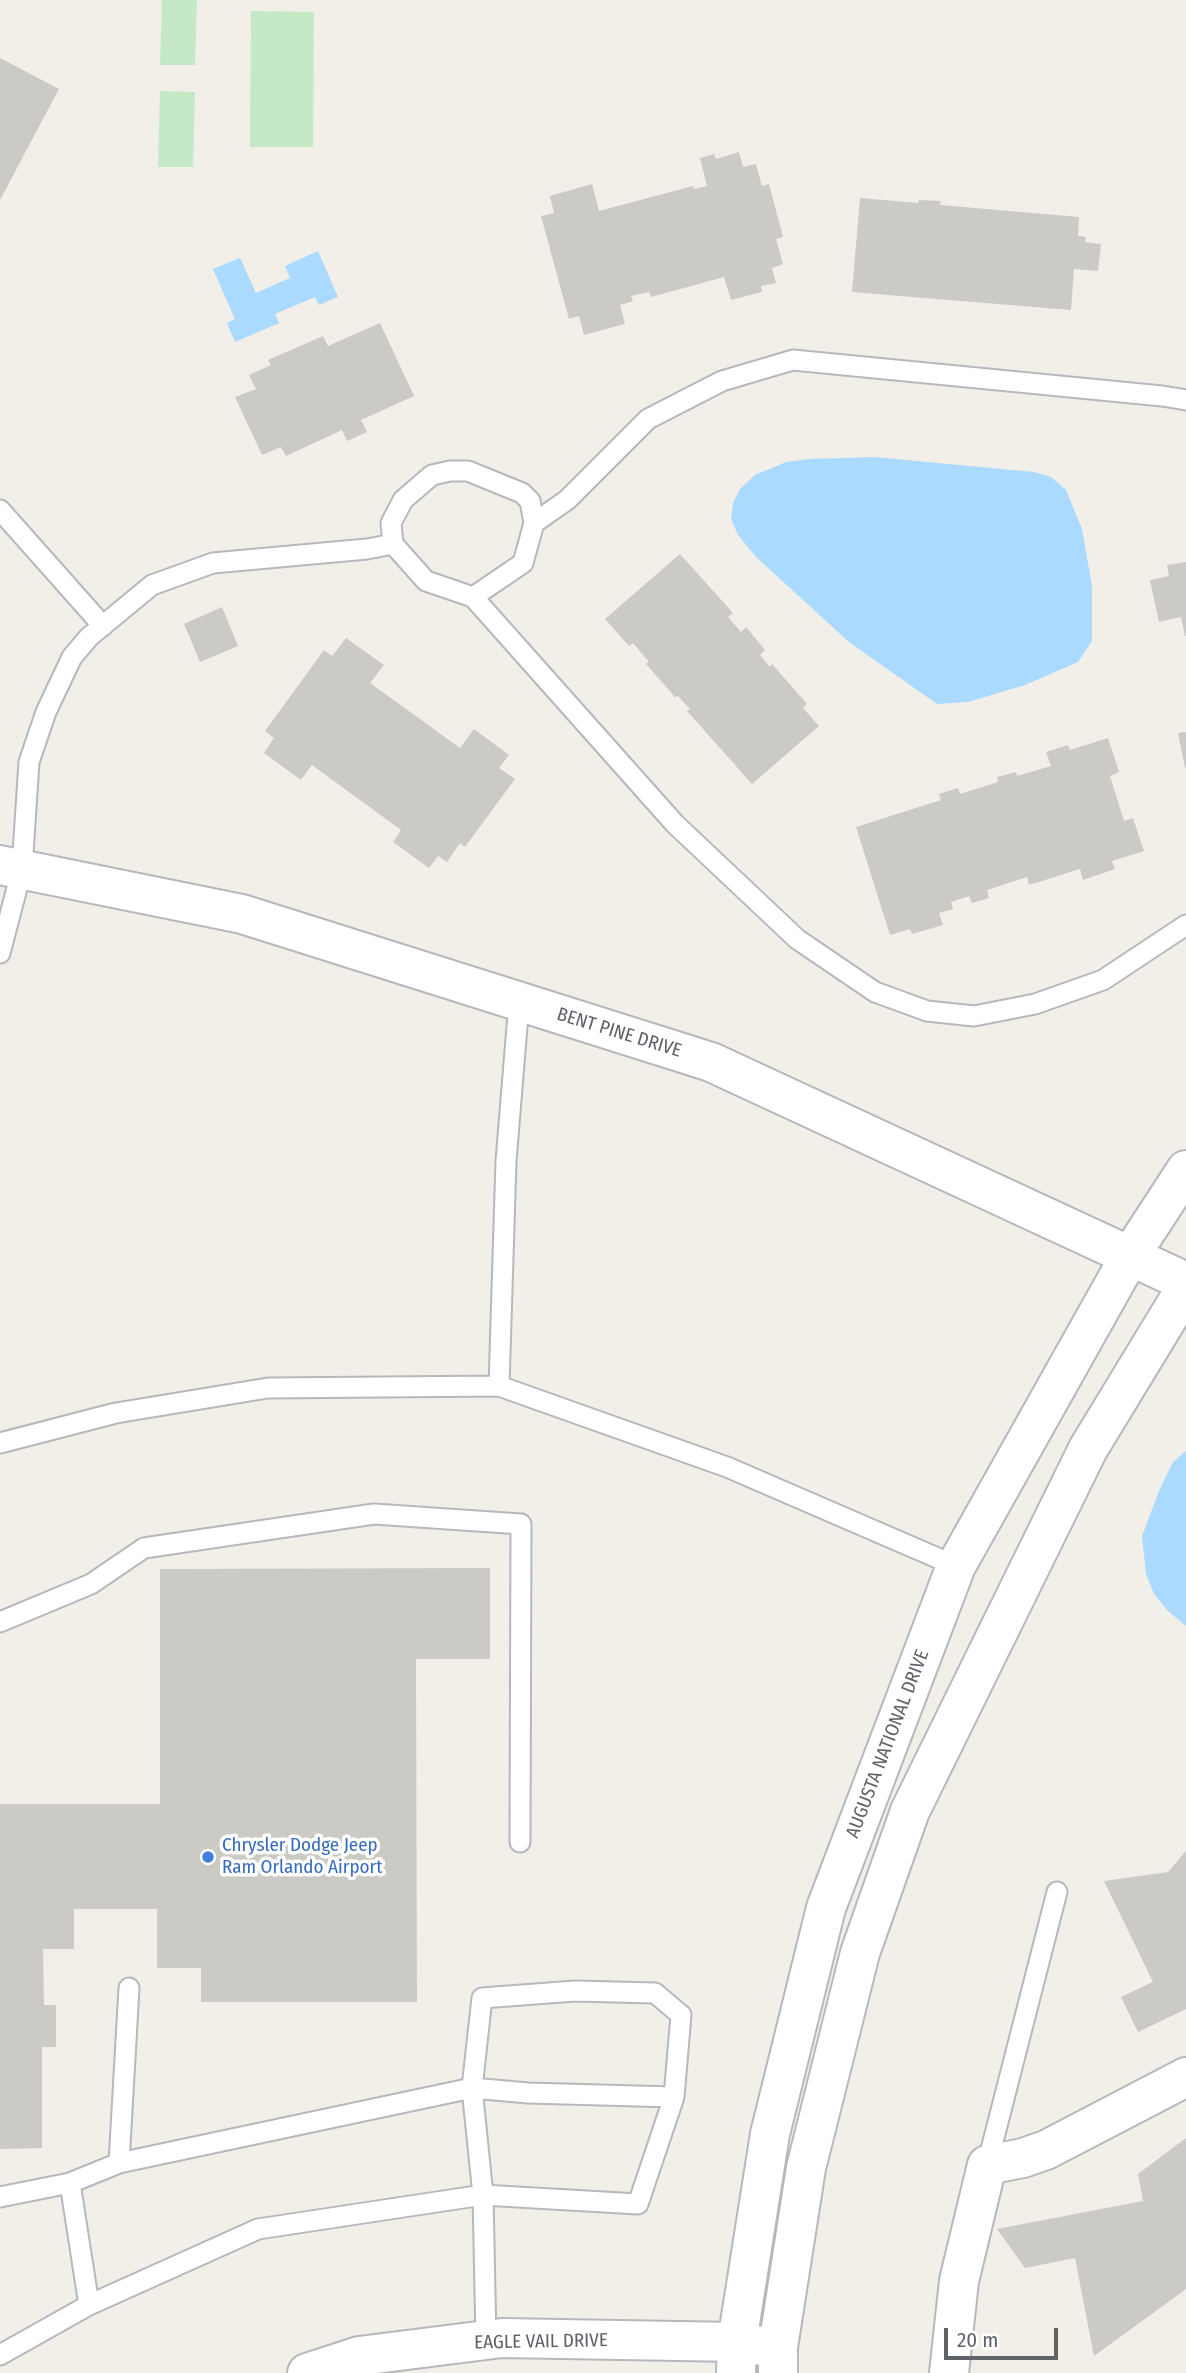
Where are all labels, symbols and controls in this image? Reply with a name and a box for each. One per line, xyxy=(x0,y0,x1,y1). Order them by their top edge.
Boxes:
street label: BENT PINE DRIVE xyxy=(554,1003,684,1063)
street label: AUGUSTA NATIONAL DRIVE xyxy=(842,1647,934,1841)
place label: Chrysler Dodge Jeep Ram Orlando Airport xyxy=(222,1835,382,1879)
marker: Chrysler Dodge Jeep Ram Orlando Airport xyxy=(200,1849,216,1865)
scale bar xyxy=(948,2314,1062,2358)
text: 20 m xyxy=(957,2327,998,2353)
street label: EAGLE VAIL DRIVE xyxy=(474,2329,608,2355)

